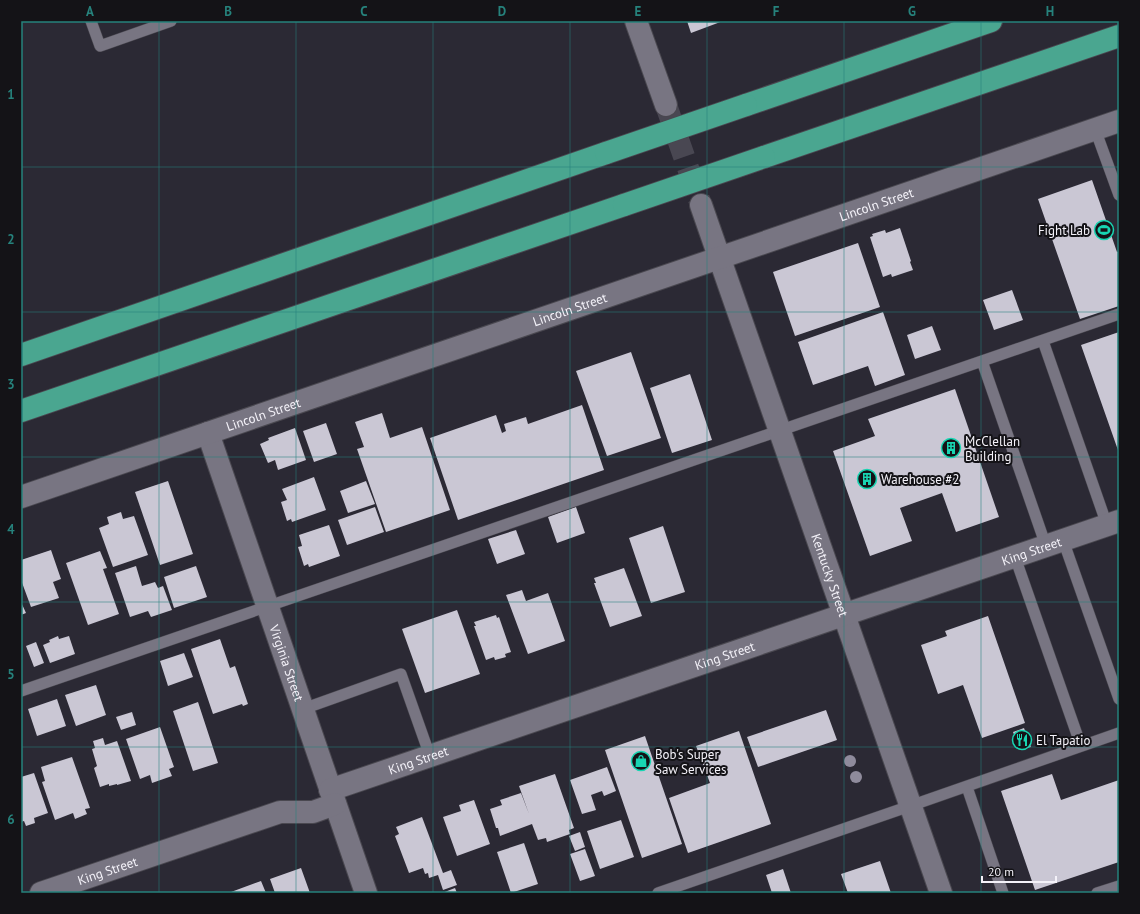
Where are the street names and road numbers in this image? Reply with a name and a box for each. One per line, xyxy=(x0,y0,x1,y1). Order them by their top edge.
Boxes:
street label: Lincoln Street xyxy=(837,184,916,225)
street label: Lincoln Street xyxy=(530,289,610,330)
street label: Lincoln Street xyxy=(224,394,303,435)
street label: Kentucky Street xyxy=(807,531,852,620)
street label: King Street xyxy=(999,533,1064,569)
street label: Virginia Street xyxy=(265,622,308,704)
street label: King Street xyxy=(693,638,758,674)
street label: King Street xyxy=(386,742,451,779)
street label: King Street xyxy=(75,853,140,889)

